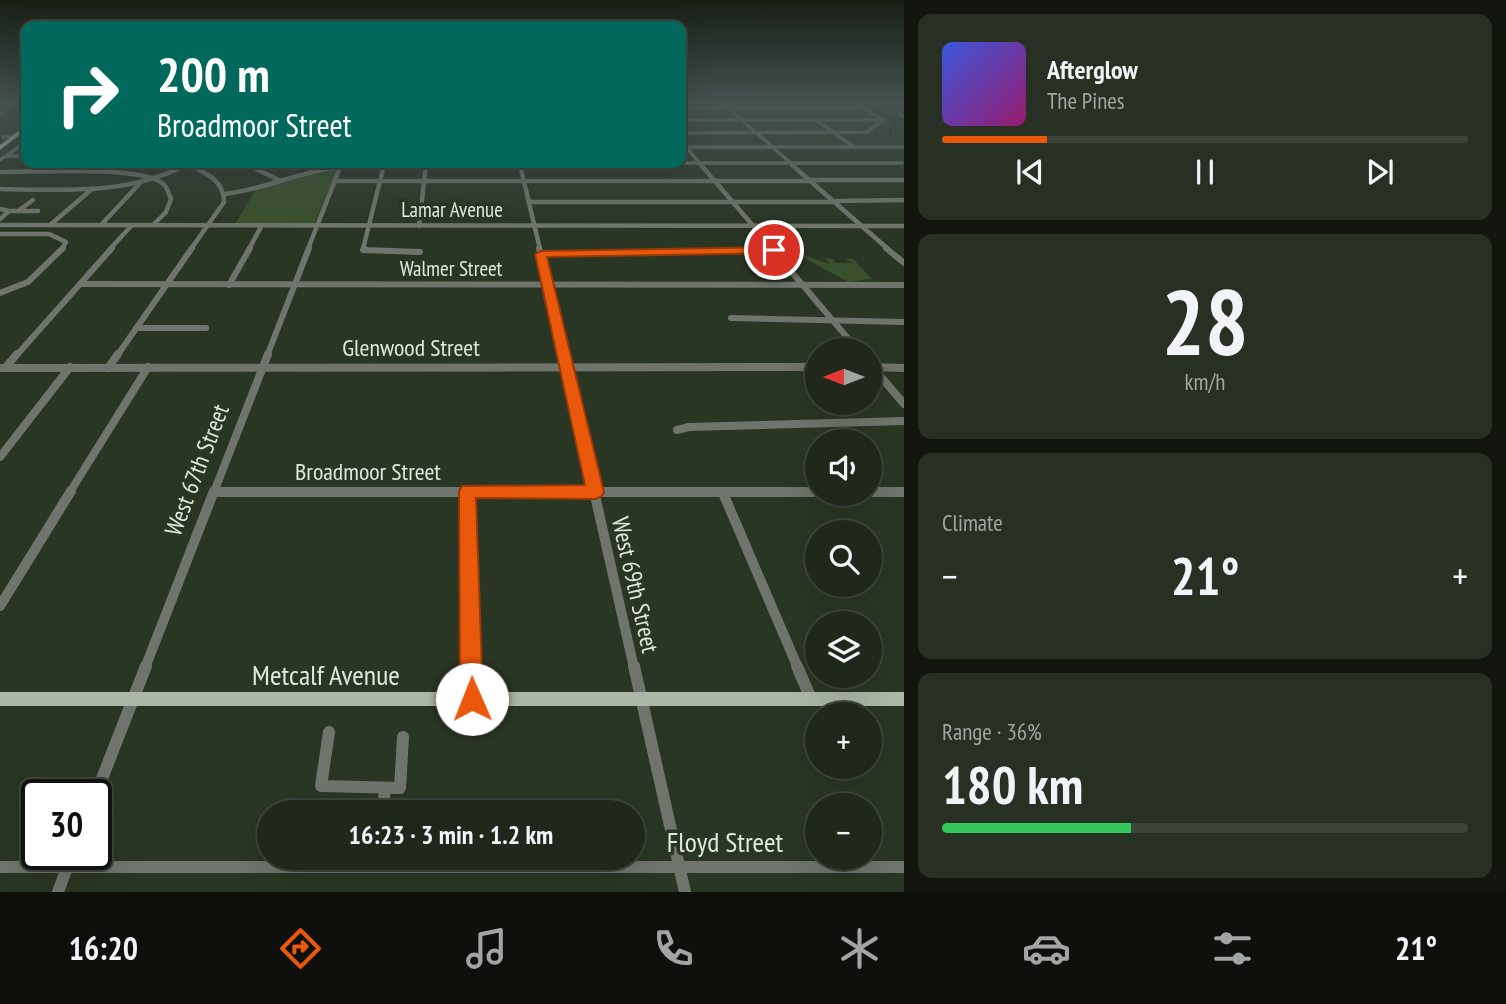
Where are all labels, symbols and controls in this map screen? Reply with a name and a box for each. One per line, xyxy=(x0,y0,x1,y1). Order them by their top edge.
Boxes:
text: 200 m xyxy=(157,42,270,106)
icon: right xyxy=(42,49,133,140)
text: Afterglow xyxy=(1047,53,1138,86)
text: The Pines xyxy=(1047,86,1125,115)
text: Broadmoor Street xyxy=(157,104,352,146)
icon: previous xyxy=(1011,153,1049,191)
icon: pause xyxy=(1186,153,1224,191)
icon: next xyxy=(1361,153,1399,191)
street label: Lamar Avenue xyxy=(401,196,503,223)
pin xyxy=(744,220,804,280)
icon: arrive xyxy=(755,231,793,269)
street label: Walmer Street xyxy=(400,255,503,282)
text: 28 xyxy=(1162,262,1249,380)
street label: Glenwood Street xyxy=(342,332,480,363)
north arrow xyxy=(805,338,882,415)
map controls xyxy=(805,338,882,870)
text: km/h xyxy=(1185,367,1225,396)
street label: West 67th Street xyxy=(157,399,236,540)
button: sound xyxy=(805,429,882,506)
street label: Broadmoor Street xyxy=(295,456,441,487)
text: Climate xyxy=(942,508,1003,537)
street label: West 69th Street xyxy=(605,514,666,656)
button: search xyxy=(805,520,882,597)
text: 21° xyxy=(1171,542,1239,609)
text: − xyxy=(942,551,958,600)
text: + xyxy=(1452,551,1468,600)
button: layers xyxy=(805,611,882,688)
street label: Metcalf Avenue xyxy=(252,656,400,693)
position arrow xyxy=(435,662,509,736)
button: + xyxy=(805,702,882,779)
text: Range · 36% xyxy=(942,717,1042,746)
text: 180 km xyxy=(942,751,1083,818)
speed limit sign: 30 xyxy=(21,779,112,870)
button: − xyxy=(805,793,882,870)
text: 16:23 · 3 min · 1.2 km xyxy=(349,818,553,851)
street label: Floyd Street xyxy=(667,823,784,860)
icon: directions xyxy=(276,924,325,973)
icon: music xyxy=(462,924,511,973)
icon: phone xyxy=(649,924,698,973)
icon: climate xyxy=(835,924,884,973)
icon: car xyxy=(1022,924,1071,973)
icon: filters xyxy=(1208,924,1257,973)
text: 16:20 xyxy=(69,927,138,969)
text: 21° xyxy=(1395,927,1437,969)

